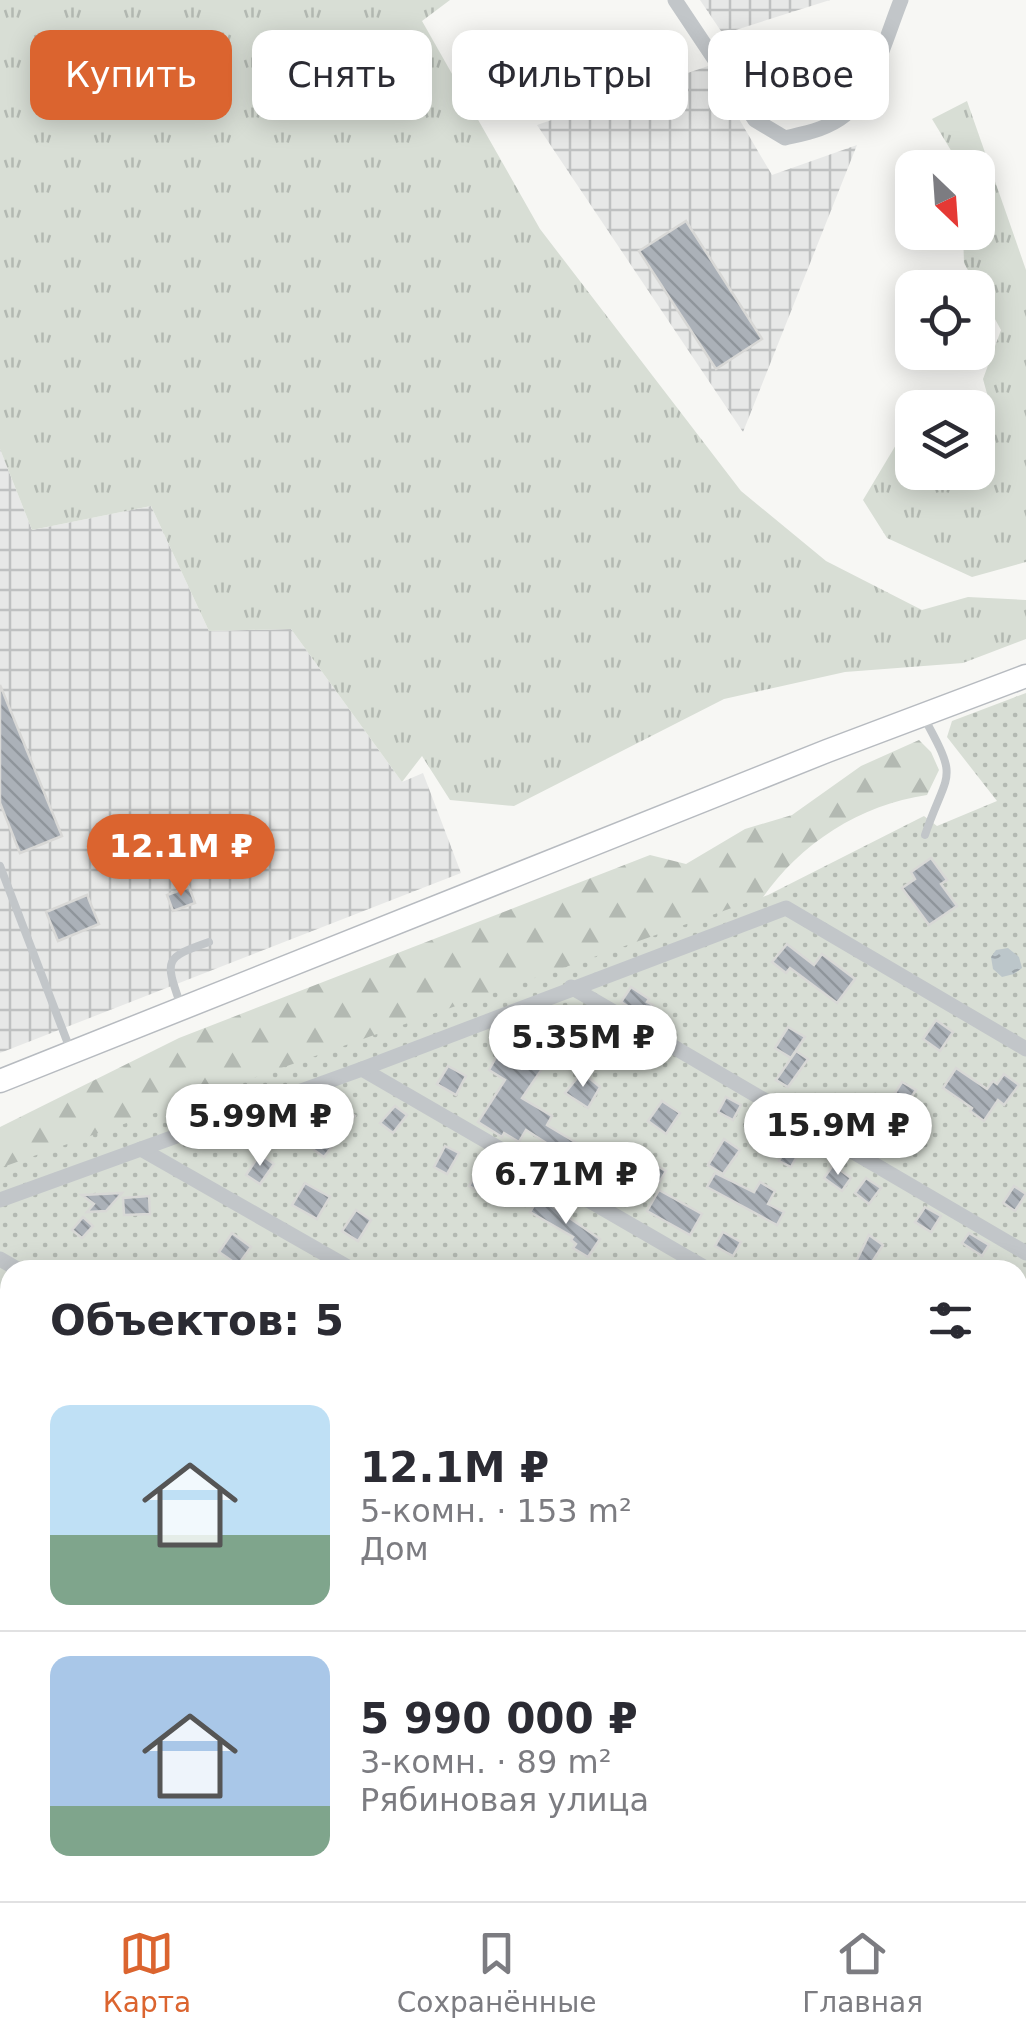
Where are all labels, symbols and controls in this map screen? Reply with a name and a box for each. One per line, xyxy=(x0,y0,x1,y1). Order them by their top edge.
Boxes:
chip: Купить xyxy=(30,30,232,120)
chip: Снять xyxy=(252,30,432,120)
chip: Фильтры xyxy=(452,30,688,120)
chip: Новое xyxy=(708,30,889,120)
north arrow xyxy=(895,150,995,250)
map controls xyxy=(895,150,995,490)
button: locate xyxy=(895,270,995,370)
button: layers xyxy=(895,390,995,490)
pin: 12.1M ₽ xyxy=(89,814,273,899)
text: 12.1M ₽ xyxy=(109,827,253,865)
pin: 5.35M ₽ xyxy=(491,1005,675,1090)
text: 5.35M ₽ xyxy=(511,1018,655,1056)
pin: 5.99M ₽ xyxy=(168,1084,352,1169)
pin: 15.9M ₽ xyxy=(746,1093,930,1178)
text: 5.99M ₽ xyxy=(188,1097,332,1135)
text: 15.9M ₽ xyxy=(766,1106,910,1144)
pin: 6.71M ₽ xyxy=(474,1142,658,1227)
text: 6.71M ₽ xyxy=(494,1155,638,1193)
icon: filters xyxy=(923,1293,978,1348)
text: Объектов: 5 xyxy=(50,1296,344,1345)
text: 12.1M ₽ xyxy=(360,1443,549,1492)
icon: home xyxy=(130,1445,250,1565)
text: 5-комн. · 153 m² xyxy=(360,1492,632,1530)
text: Дом xyxy=(360,1530,429,1568)
text: 5 990 000 ₽ xyxy=(360,1694,638,1743)
icon: home xyxy=(130,1696,250,1816)
text: 3-комн. · 89 m² xyxy=(360,1743,611,1781)
text: Рябиновая улица xyxy=(360,1781,649,1819)
tab: Карта xyxy=(103,1926,191,2019)
tab: Сохранённые xyxy=(397,1926,596,2019)
tab: Главная xyxy=(802,1926,923,2019)

